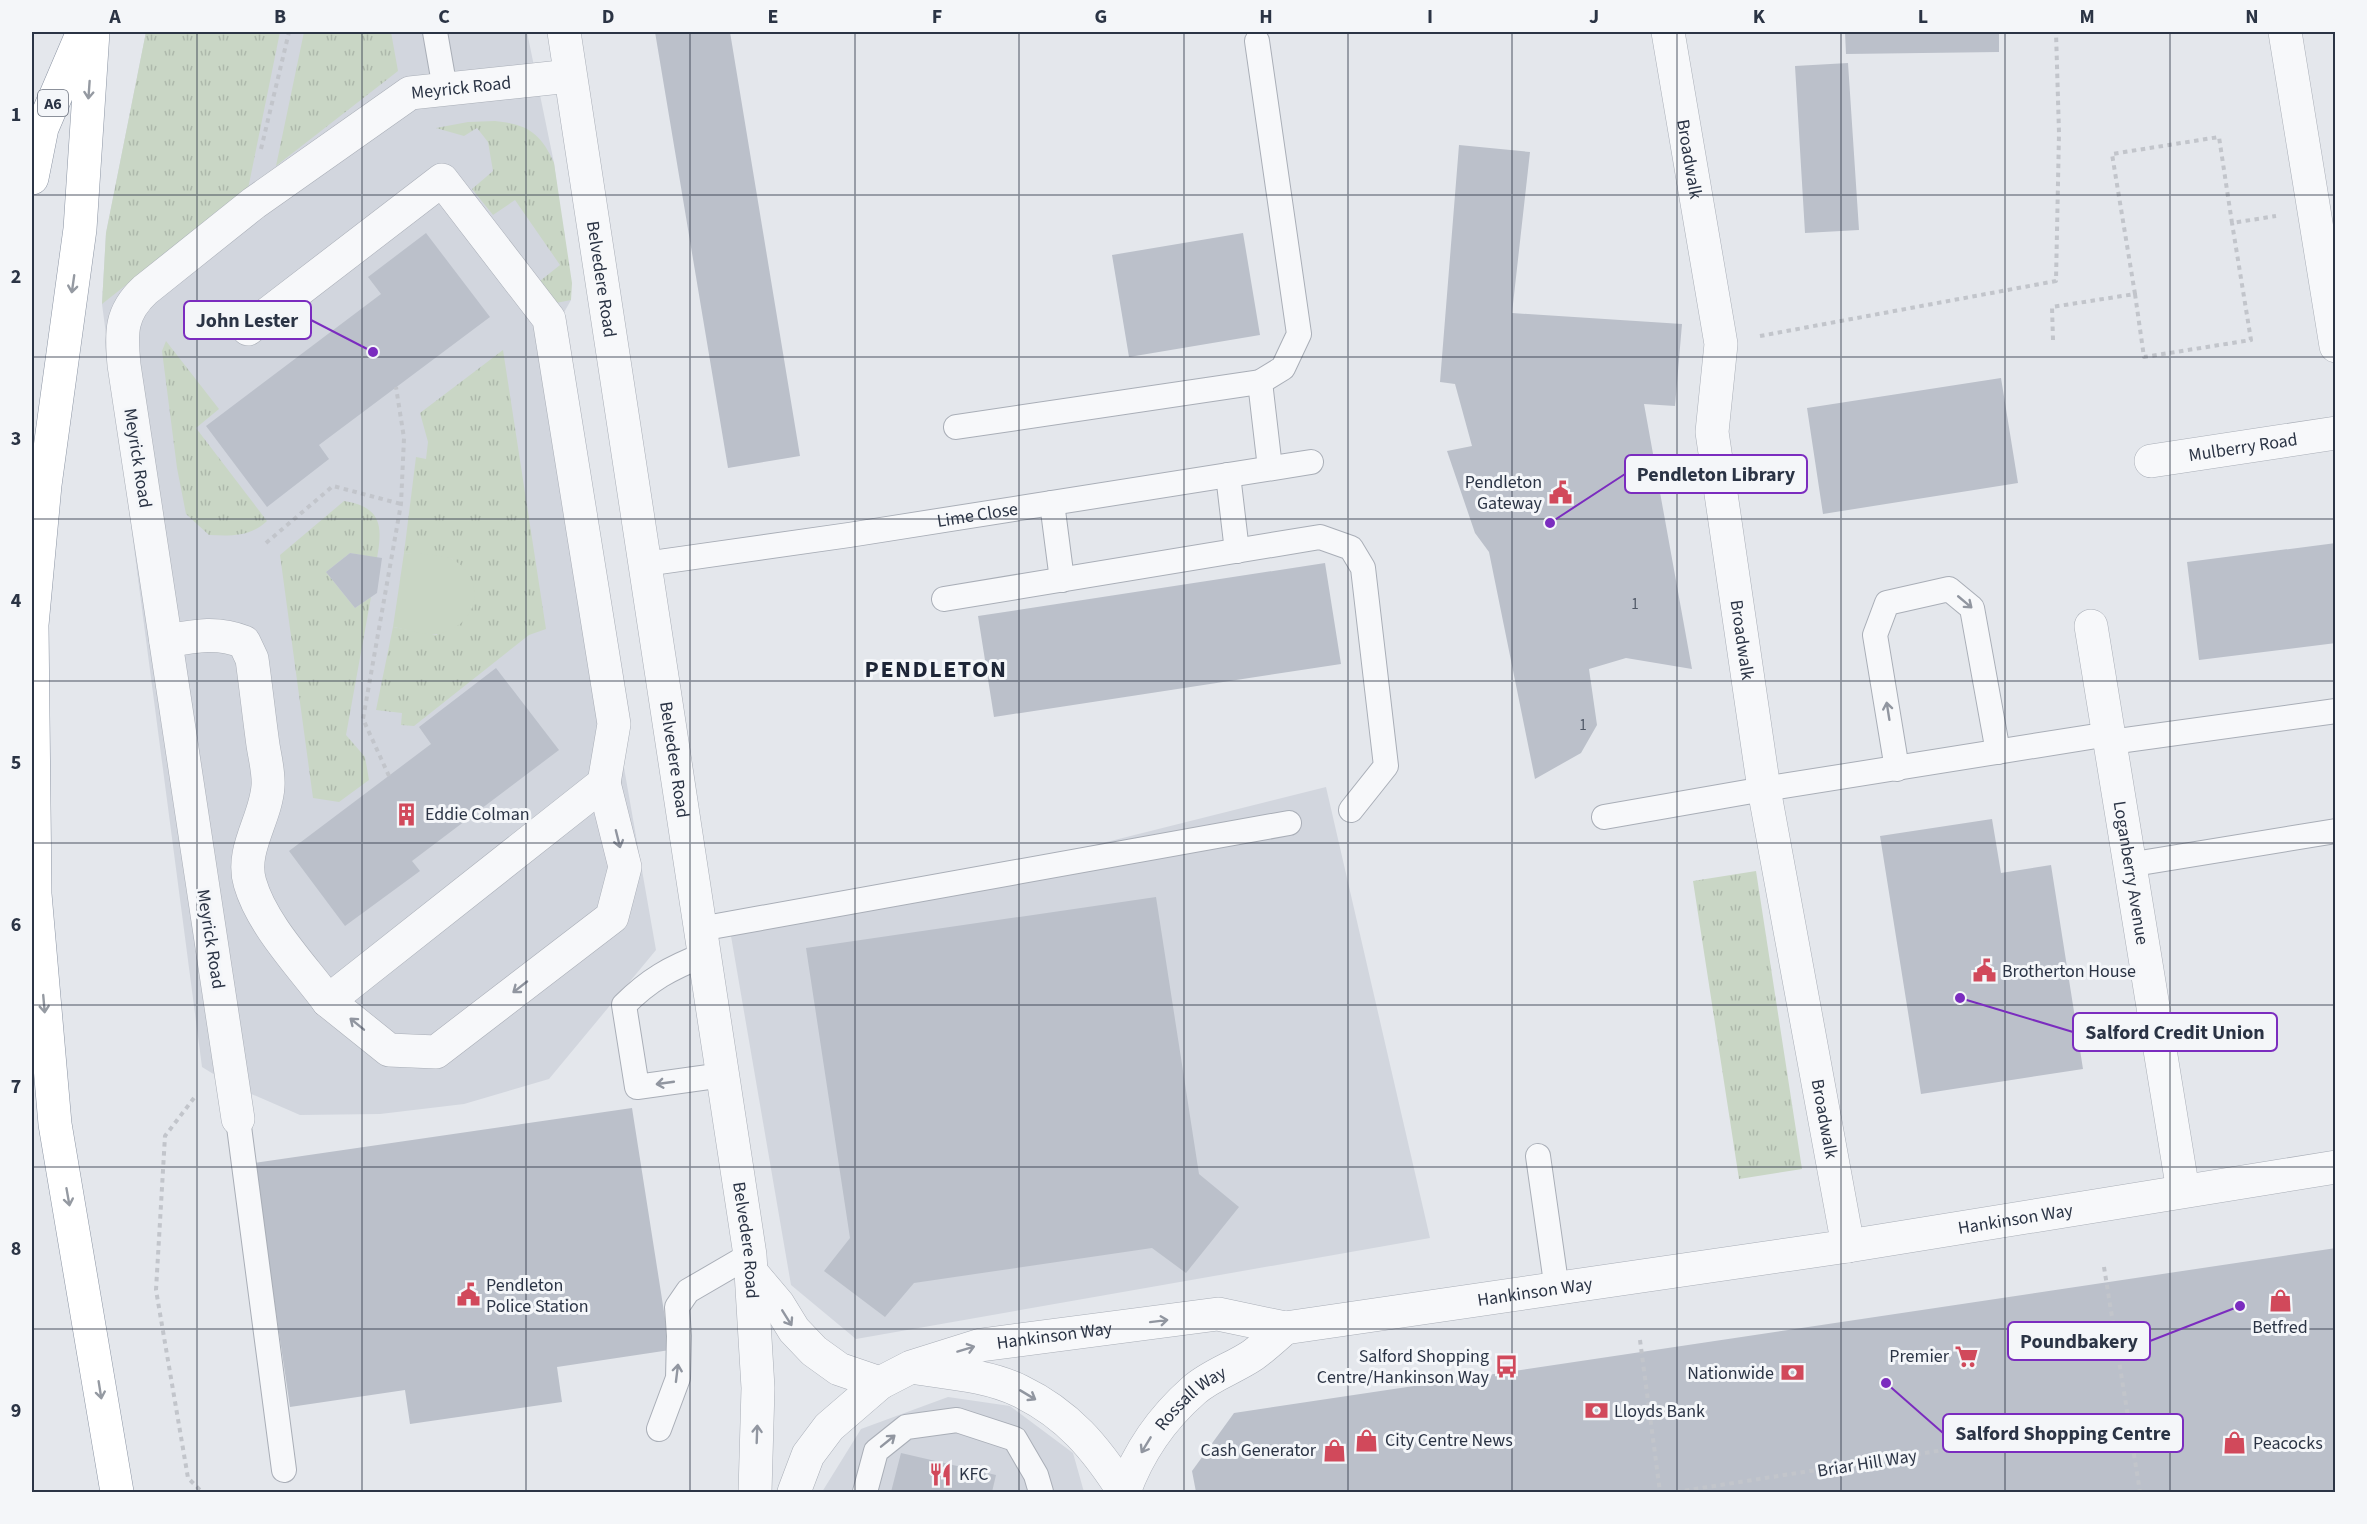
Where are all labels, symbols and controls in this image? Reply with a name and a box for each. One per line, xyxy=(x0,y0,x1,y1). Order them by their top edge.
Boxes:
text: A xyxy=(108,3,121,31)
text: B xyxy=(274,3,286,31)
text: C xyxy=(438,3,450,31)
text: D xyxy=(602,3,614,31)
text: E xyxy=(768,3,778,31)
text: F xyxy=(932,3,942,31)
text: G xyxy=(1095,3,1107,31)
text: H xyxy=(1259,3,1273,31)
text: I xyxy=(1427,3,1433,31)
text: J xyxy=(1589,3,1599,31)
text: K xyxy=(1753,3,1766,31)
text: L xyxy=(1918,3,1928,31)
text: M xyxy=(2079,3,2095,31)
text: N xyxy=(2245,3,2259,31)
street label: Meyrick Road xyxy=(410,70,512,106)
one-way arrow xyxy=(83,79,94,99)
road number: A6 xyxy=(38,90,68,116)
text: 1 xyxy=(11,101,21,129)
street label: Broadwalk xyxy=(1670,117,1708,201)
street label: Belvedere Road xyxy=(580,219,622,339)
text: 2 xyxy=(11,263,21,291)
one-way arrow xyxy=(67,274,78,293)
callout: John Lester xyxy=(184,301,311,339)
text: John Lester xyxy=(196,307,298,335)
street label: Meyrick Road xyxy=(117,406,158,510)
text: 3 xyxy=(11,425,21,453)
street label: Mulberry Road xyxy=(2187,427,2299,468)
callout: Pendleton Library xyxy=(1625,455,1807,493)
text: Pendleton Library xyxy=(1637,461,1796,489)
place label: Pendleton Gateway xyxy=(1465,470,1543,516)
public building icon: Pendleton Gateway xyxy=(1547,479,1573,505)
street label: Lime Close xyxy=(935,496,1020,534)
text: 4 xyxy=(11,587,22,615)
house number: 1 xyxy=(1631,594,1639,615)
one-way arrow xyxy=(1956,594,1972,608)
street label: Broadwalk xyxy=(1724,598,1760,682)
district label: PENDLETON xyxy=(865,652,1007,687)
street label: Belvedere Road xyxy=(653,700,695,820)
one-way arrow xyxy=(1882,702,1893,721)
house number: 1 xyxy=(1579,715,1587,736)
text: 5 xyxy=(11,749,21,777)
street label: Loganberry Avenue xyxy=(2107,799,2155,947)
building icon: Eddie Colman xyxy=(394,801,420,827)
place label: Eddie Colman xyxy=(425,802,530,827)
one-way arrow xyxy=(613,830,624,849)
street label: Meyrick Road xyxy=(190,887,231,991)
text: 6 xyxy=(11,911,21,939)
public building icon: Brotherton House xyxy=(1971,958,1997,984)
place label: Brotherton House xyxy=(2002,959,2136,984)
one-way arrow xyxy=(513,980,529,993)
one-way arrow xyxy=(39,994,50,1014)
callout: Salford Credit Union xyxy=(2073,1013,2277,1051)
one-way arrow xyxy=(349,1017,365,1030)
text: Salford Credit Union xyxy=(2085,1019,2265,1047)
text: 7 xyxy=(11,1073,21,1101)
one-way arrow xyxy=(655,1077,675,1088)
street label: Broadwalk xyxy=(1805,1077,1844,1161)
street label: Belvedere Road xyxy=(726,1180,765,1299)
one-way arrow xyxy=(63,1187,74,1207)
street label: Hankinson Way xyxy=(1956,1198,2075,1241)
text: 8 xyxy=(11,1235,21,1263)
street label: Hankinson Way xyxy=(1476,1271,1595,1313)
place label: Pendleton Police Station xyxy=(486,1273,589,1319)
public building icon: Pendleton Police Station xyxy=(455,1282,481,1308)
shop icon: Betfred xyxy=(2267,1288,2293,1314)
one-way arrow xyxy=(781,1309,793,1326)
place label: Betfred xyxy=(2252,1315,2308,1340)
street label: Hankinson Way xyxy=(995,1316,1114,1356)
one-way arrow xyxy=(1149,1316,1169,1327)
callout: Poundbakery xyxy=(2008,1322,2150,1360)
text: Poundbakery xyxy=(2020,1328,2139,1356)
one-way arrow xyxy=(956,1343,975,1354)
supermarket icon: Premier xyxy=(1954,1343,1980,1369)
place label: Salford Shopping Centre/Hankinson Way xyxy=(1317,1344,1490,1390)
place label: Premier xyxy=(1889,1344,1950,1369)
bus stop icon: Salford Shopping Centre/Hankinson Way xyxy=(1494,1353,1520,1379)
street label: Rossall Way xyxy=(1149,1360,1231,1436)
bank icon: Nationwide xyxy=(1779,1360,1805,1386)
place label: Nationwide xyxy=(1687,1361,1774,1386)
one-way arrow xyxy=(672,1364,683,1384)
one-way arrow xyxy=(95,1379,106,1399)
one-way arrow xyxy=(1019,1390,1036,1402)
text: 9 xyxy=(11,1397,21,1425)
bank icon: Lloyds Bank xyxy=(1583,1398,1609,1424)
place label: Lloyds Bank xyxy=(1614,1399,1705,1424)
callout: Salford Shopping Centre xyxy=(1943,1414,2183,1452)
text: Salford Shopping Centre xyxy=(1955,1420,2171,1448)
one-way arrow xyxy=(751,1425,762,1445)
shop icon: City Centre News xyxy=(1354,1427,1380,1453)
place label: City Centre News xyxy=(1385,1428,1513,1453)
shop icon: Peacocks xyxy=(2222,1430,2248,1456)
place label: Peacocks xyxy=(2253,1431,2323,1456)
one-way arrow xyxy=(880,1435,896,1448)
one-way arrow xyxy=(1139,1436,1151,1453)
shop icon: Cash Generator xyxy=(1321,1437,1347,1463)
place label: Cash Generator xyxy=(1200,1438,1317,1463)
street label: Briar Hill Way xyxy=(1816,1443,1919,1484)
restaurant icon: KFC xyxy=(928,1461,954,1487)
place label: KFC xyxy=(959,1462,988,1487)

